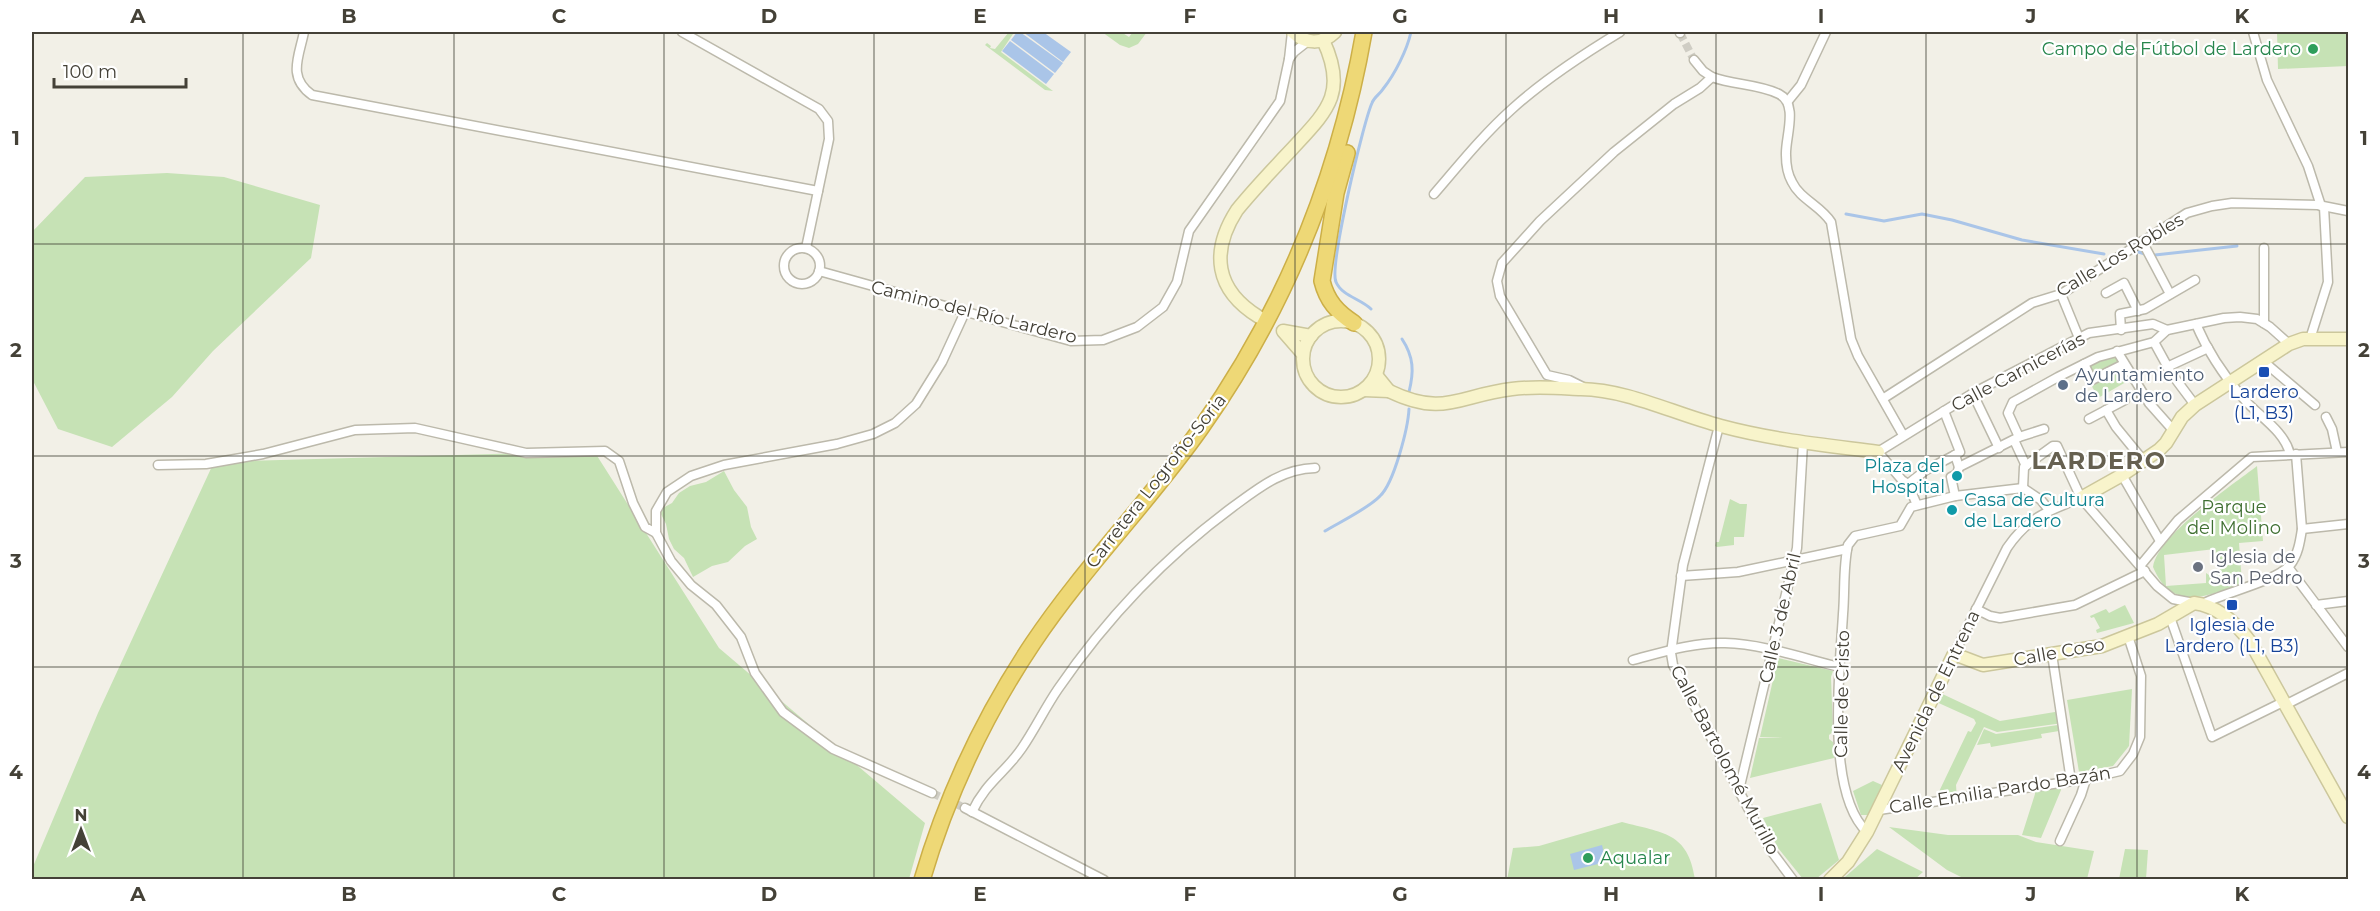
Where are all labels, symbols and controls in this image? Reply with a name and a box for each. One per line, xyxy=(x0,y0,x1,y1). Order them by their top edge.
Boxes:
text: A xyxy=(129,4,146,28)
text: B xyxy=(341,4,357,28)
text: C xyxy=(552,4,567,28)
text: D xyxy=(761,4,777,28)
text: E xyxy=(973,4,987,28)
text: F xyxy=(1184,4,1197,28)
text: G xyxy=(1392,4,1408,28)
text: H xyxy=(1603,4,1619,28)
text: I xyxy=(1818,4,1824,28)
text: J xyxy=(2025,4,2036,28)
text: K xyxy=(2235,4,2251,28)
place label: Campo de Fútbol de Lardero xyxy=(2042,38,2301,60)
marker: Campo de Fútbol de Lardero xyxy=(2306,42,2320,56)
scale bar xyxy=(54,51,186,89)
text: 100 m xyxy=(63,61,117,83)
text: 1 xyxy=(12,126,20,150)
text: 1 xyxy=(2360,126,2368,150)
street label: Calle Los Robles xyxy=(2052,208,2188,302)
street label: Camino del Río Lardero xyxy=(869,276,1079,348)
street label: Calle Carnicerías xyxy=(1947,327,2089,416)
text: 2 xyxy=(10,338,22,362)
text: 2 xyxy=(2358,338,2370,362)
place label: Ayuntamiento de Lardero xyxy=(2075,364,2204,407)
marker: Lardero (L1, B3) xyxy=(2257,365,2271,379)
marker: Ayuntamiento de Lardero xyxy=(2056,378,2070,392)
place label: Lardero (L1, B3) xyxy=(2229,381,2299,424)
street label: Carretera Logroño-Soria xyxy=(1081,389,1231,573)
district label: LARDERO xyxy=(2032,446,2166,475)
place label: Plaza del Hospital xyxy=(1864,455,1945,498)
marker: Plaza del Hospital xyxy=(1950,469,1964,483)
place label: Casa de Cultura de Lardero xyxy=(1964,489,2105,532)
park label: Parque del Molino xyxy=(2187,496,2281,539)
marker: Casa de Cultura de Lardero xyxy=(1945,503,1959,517)
place label: Iglesia de San Pedro xyxy=(2210,546,2303,589)
text: 3 xyxy=(9,549,22,573)
text: 3 xyxy=(2357,549,2370,573)
street label: Calle 3 de Abril xyxy=(1754,551,1806,685)
marker: Iglesia de San Pedro xyxy=(2191,560,2205,574)
marker: Iglesia de Lardero (L1, B3) xyxy=(2225,598,2239,612)
street label: Avenida de Entrena xyxy=(1887,606,1985,776)
place label: Iglesia de Lardero (L1, B3) xyxy=(2165,614,2299,657)
street label: Calle de Cristo xyxy=(1830,630,1854,758)
street label: Calle Coso xyxy=(2012,633,2106,671)
street label: Calle Bartolomé Murillo xyxy=(1666,661,1784,859)
text: 4 xyxy=(9,760,23,784)
text: 4 xyxy=(2357,760,2371,784)
street label: Calle Emilia Pardo Bazán xyxy=(1888,762,2112,818)
north arrow xyxy=(51,800,111,860)
text: N xyxy=(75,806,87,825)
place label: Aqualar xyxy=(1600,847,1670,869)
marker: Aqualar xyxy=(1581,851,1595,865)
text: A xyxy=(129,882,146,906)
text: B xyxy=(341,882,357,906)
text: C xyxy=(552,882,567,906)
text: D xyxy=(761,882,777,906)
text: E xyxy=(973,882,987,906)
text: F xyxy=(1184,882,1197,906)
text: G xyxy=(1392,882,1408,906)
text: H xyxy=(1603,882,1619,906)
text: I xyxy=(1818,882,1824,906)
text: J xyxy=(2025,882,2036,906)
text: K xyxy=(2235,882,2251,906)

